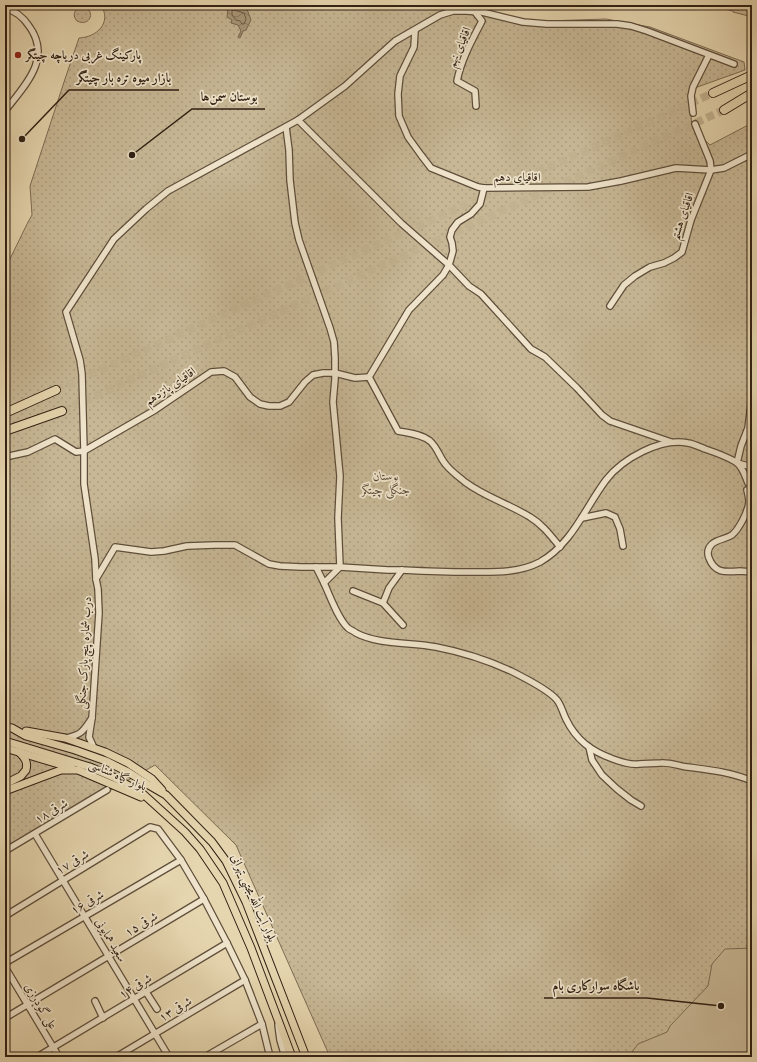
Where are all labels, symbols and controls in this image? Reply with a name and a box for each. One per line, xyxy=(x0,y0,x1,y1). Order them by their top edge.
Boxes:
street label: اقاقیای نهم xyxy=(442,24,478,71)
place label: پارکینگ غربی دریاچه چیتگر xyxy=(24,46,141,64)
marker: پارکینگ غربی دریاچه چیتگر xyxy=(13,50,23,60)
callout: بازار میوه تره بار چیتگر xyxy=(69,65,179,90)
text: بازار میوه تره بار چیتگر xyxy=(75,68,172,87)
callout: بوستان سمن‌ها xyxy=(192,84,265,109)
text: بوستان سمن‌ها xyxy=(201,87,258,106)
street label: اقاقیای دهم xyxy=(493,168,541,188)
street label: اقاقیای هشتم xyxy=(666,190,701,243)
street label: اقاقیای پانزدهم xyxy=(141,362,201,411)
park label: بوستان جنگلی چیتگر xyxy=(360,467,411,499)
street label: درب شماره پنچ پارک جنگلی xyxy=(72,596,98,710)
street label: بلوار گیاه شناسی xyxy=(86,755,150,795)
street label: ۱۸ شرقی xyxy=(31,794,71,827)
street label: ۱۷ شرقی xyxy=(52,845,92,878)
street label: بلوار آیت الله مجتبی تهرانی xyxy=(226,851,282,945)
street label: ۱۶ شرقی xyxy=(67,885,107,918)
street label: ۱۵ شرقی xyxy=(121,907,161,940)
street label: سعید همایونی xyxy=(92,915,131,965)
street label: ۱۴ شرقی xyxy=(115,969,155,1002)
callout: باشگاه سوارکاری بام xyxy=(544,973,647,998)
text: باشگاه سوارکاری بام xyxy=(552,976,640,997)
street label: علی گودرزی xyxy=(20,979,62,1033)
street label: ۱۳ شرقی xyxy=(155,992,195,1025)

